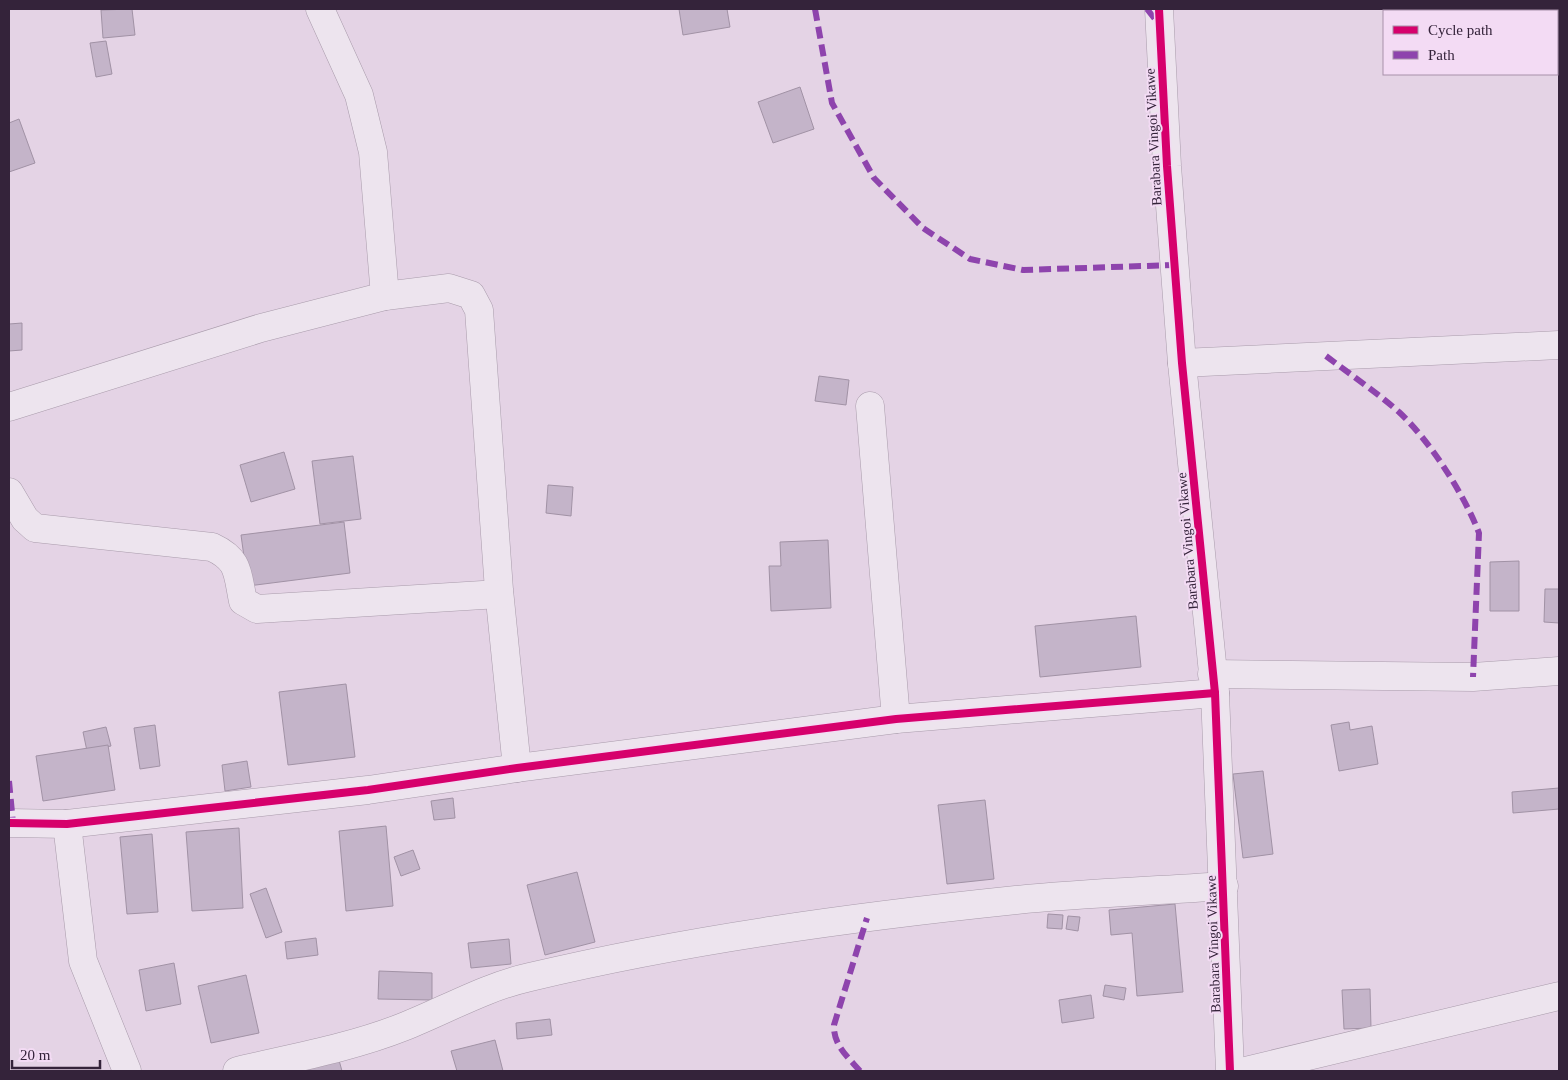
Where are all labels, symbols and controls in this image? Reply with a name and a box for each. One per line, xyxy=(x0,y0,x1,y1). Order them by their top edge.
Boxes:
legend xyxy=(1383,10,1558,75)
text: Cycle path xyxy=(1428,22,1493,38)
text: Path xyxy=(1428,47,1455,63)
street label: Barabara Vingoi Vikawe xyxy=(1142,68,1165,206)
street label: Barabara Vingoi Vikawe xyxy=(1174,472,1201,610)
street label: Barabara Vingoi Vikawe xyxy=(1204,875,1223,1013)
scale bar xyxy=(12,1038,100,1070)
text: 20 m xyxy=(20,1047,51,1063)

